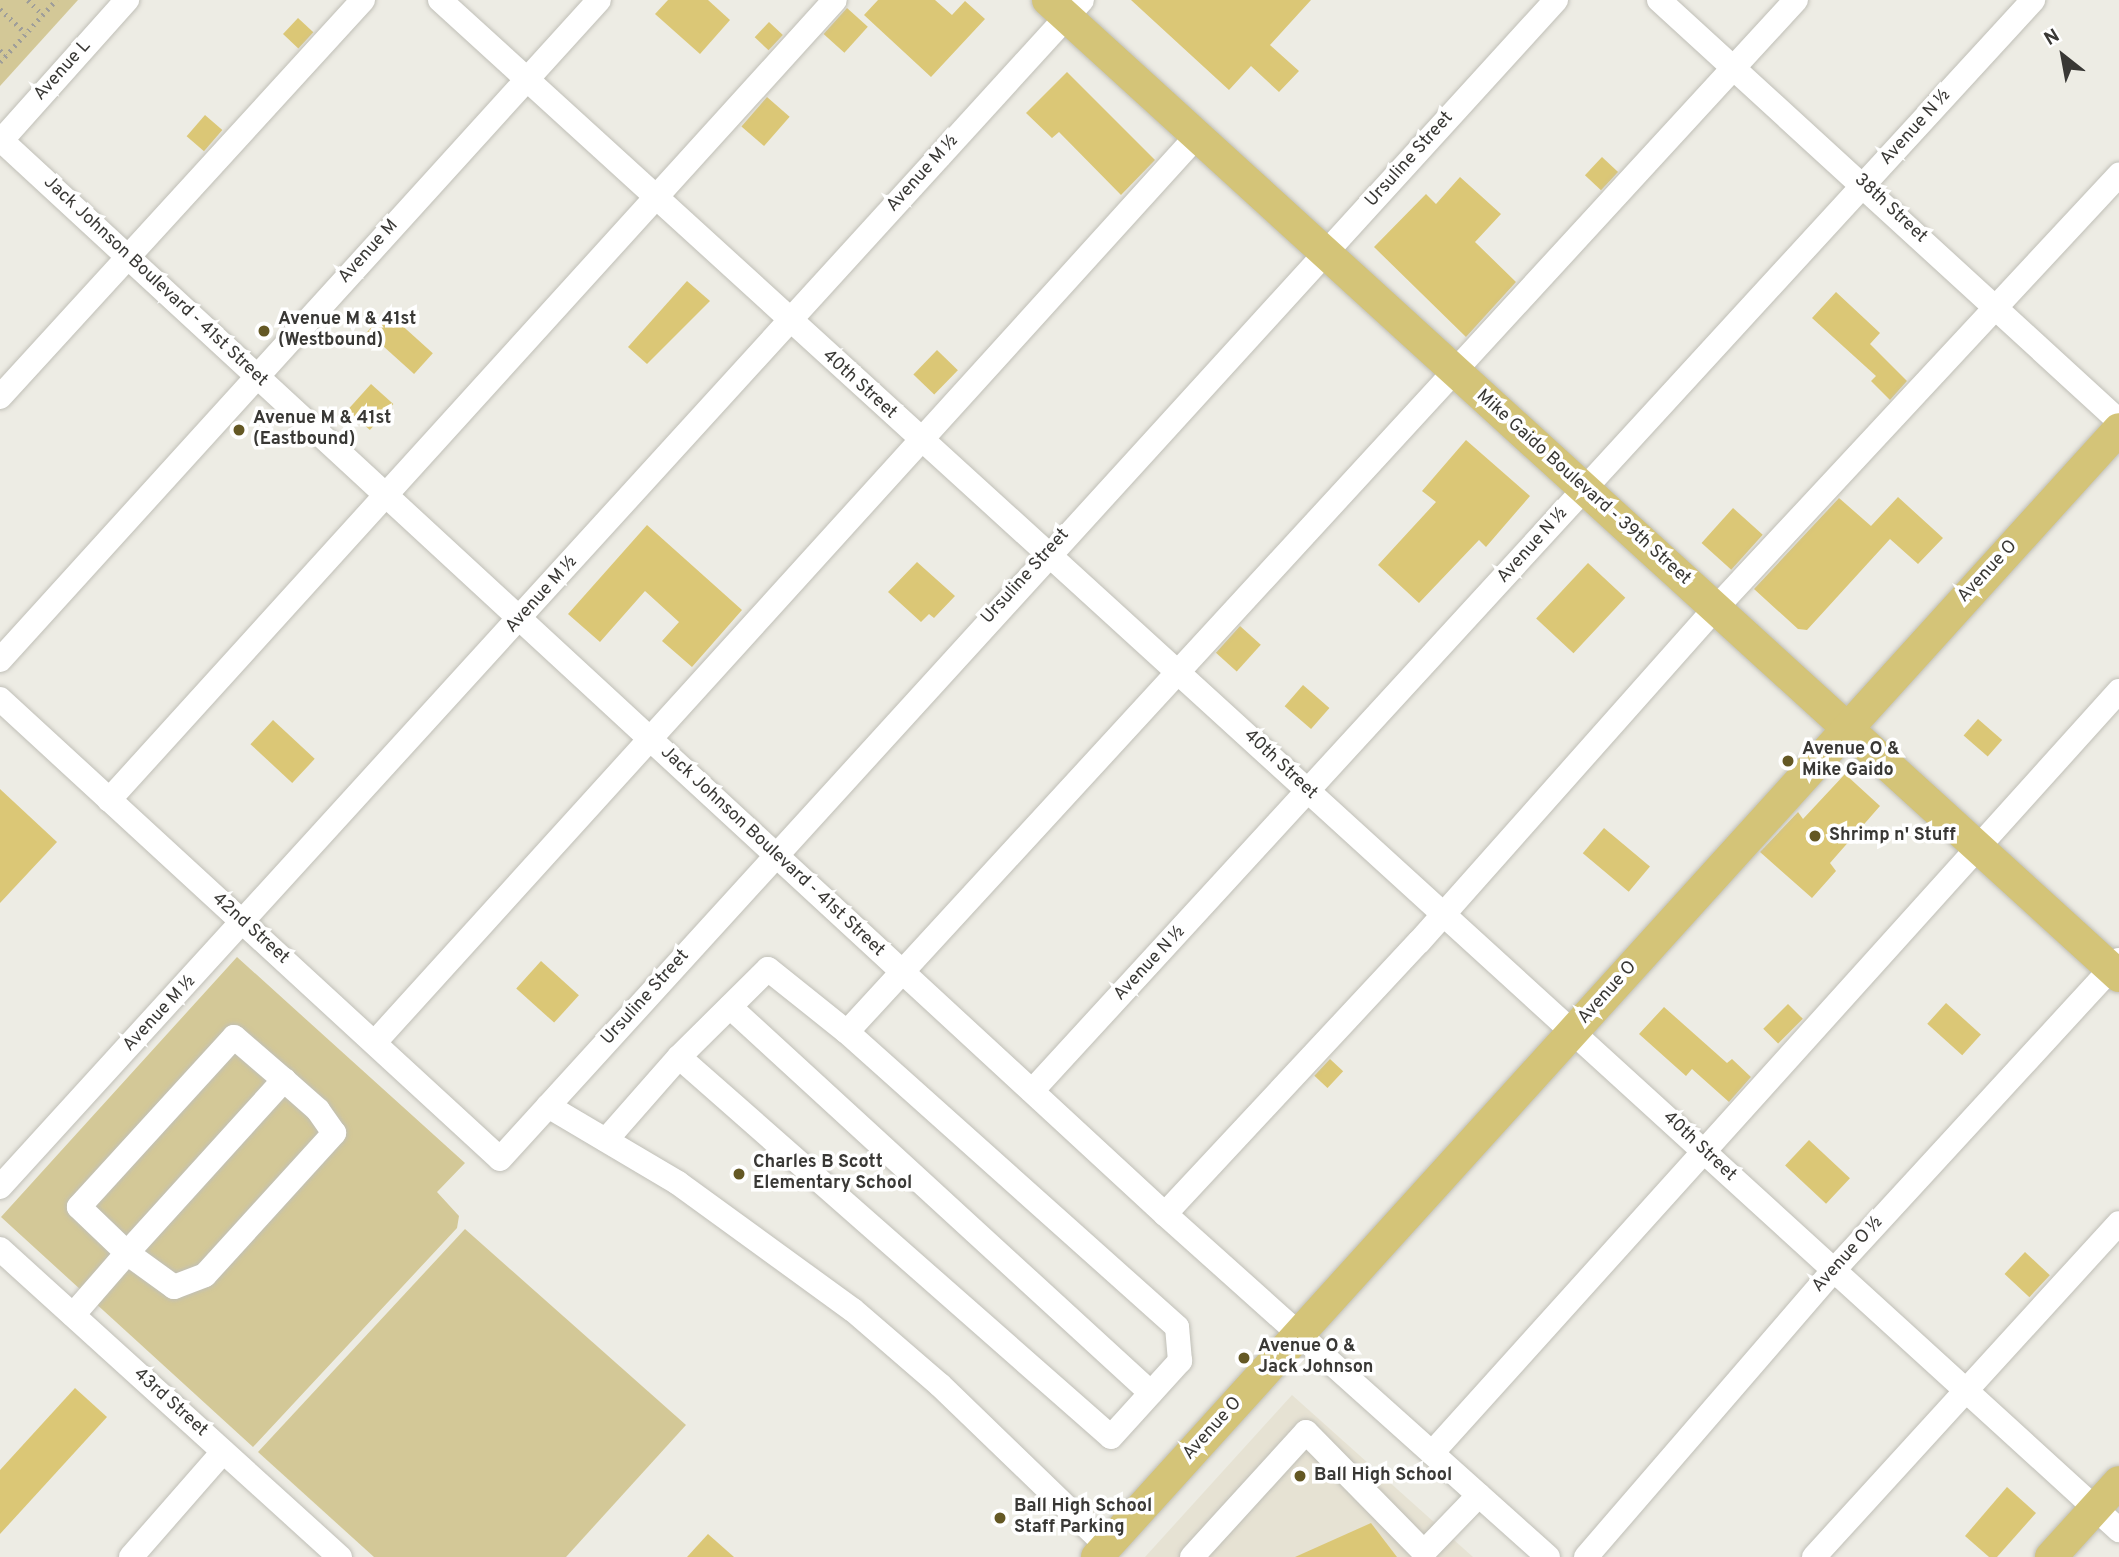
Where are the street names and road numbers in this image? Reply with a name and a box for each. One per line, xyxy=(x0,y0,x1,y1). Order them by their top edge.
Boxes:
street label: Avenue L xyxy=(30,36,96,106)
street label: Avenue N ½ xyxy=(1876,86,1956,170)
street label: Ursuline Street xyxy=(1362,108,1458,212)
street label: Avenue M ½ xyxy=(883,131,963,217)
street label: 38th Street xyxy=(1849,170,1931,248)
street label: Jack Johnson Boulevard - 41st Street xyxy=(38,172,272,392)
street label: Avenue M xyxy=(335,215,403,289)
street label: 40th Street xyxy=(817,346,901,424)
street label: Mike Gaido Boulevard - 39th Street xyxy=(1471,386,1695,590)
street label: Avenue N ½ xyxy=(1493,504,1573,588)
street label: Ursuline Street xyxy=(978,525,1074,629)
street label: Avenue O xyxy=(1954,536,2022,608)
street label: Avenue M ½ xyxy=(502,552,582,638)
street label: 40th Street xyxy=(1239,725,1321,805)
street label: Jack Johnson Boulevard - 41st Street xyxy=(655,742,889,962)
street label: 42nd Street xyxy=(207,889,293,969)
street label: Avenue N ½ xyxy=(1110,922,1190,1006)
street label: Ursuline Street xyxy=(598,946,694,1050)
street label: Avenue O xyxy=(1574,957,1642,1029)
street label: Avenue M ½ xyxy=(119,971,201,1057)
street label: 40th Street xyxy=(1658,1107,1740,1187)
street label: Avenue O ½ xyxy=(1808,1213,1888,1297)
street label: 43rd Street xyxy=(128,1364,212,1442)
street label: Avenue O xyxy=(1179,1393,1247,1465)

